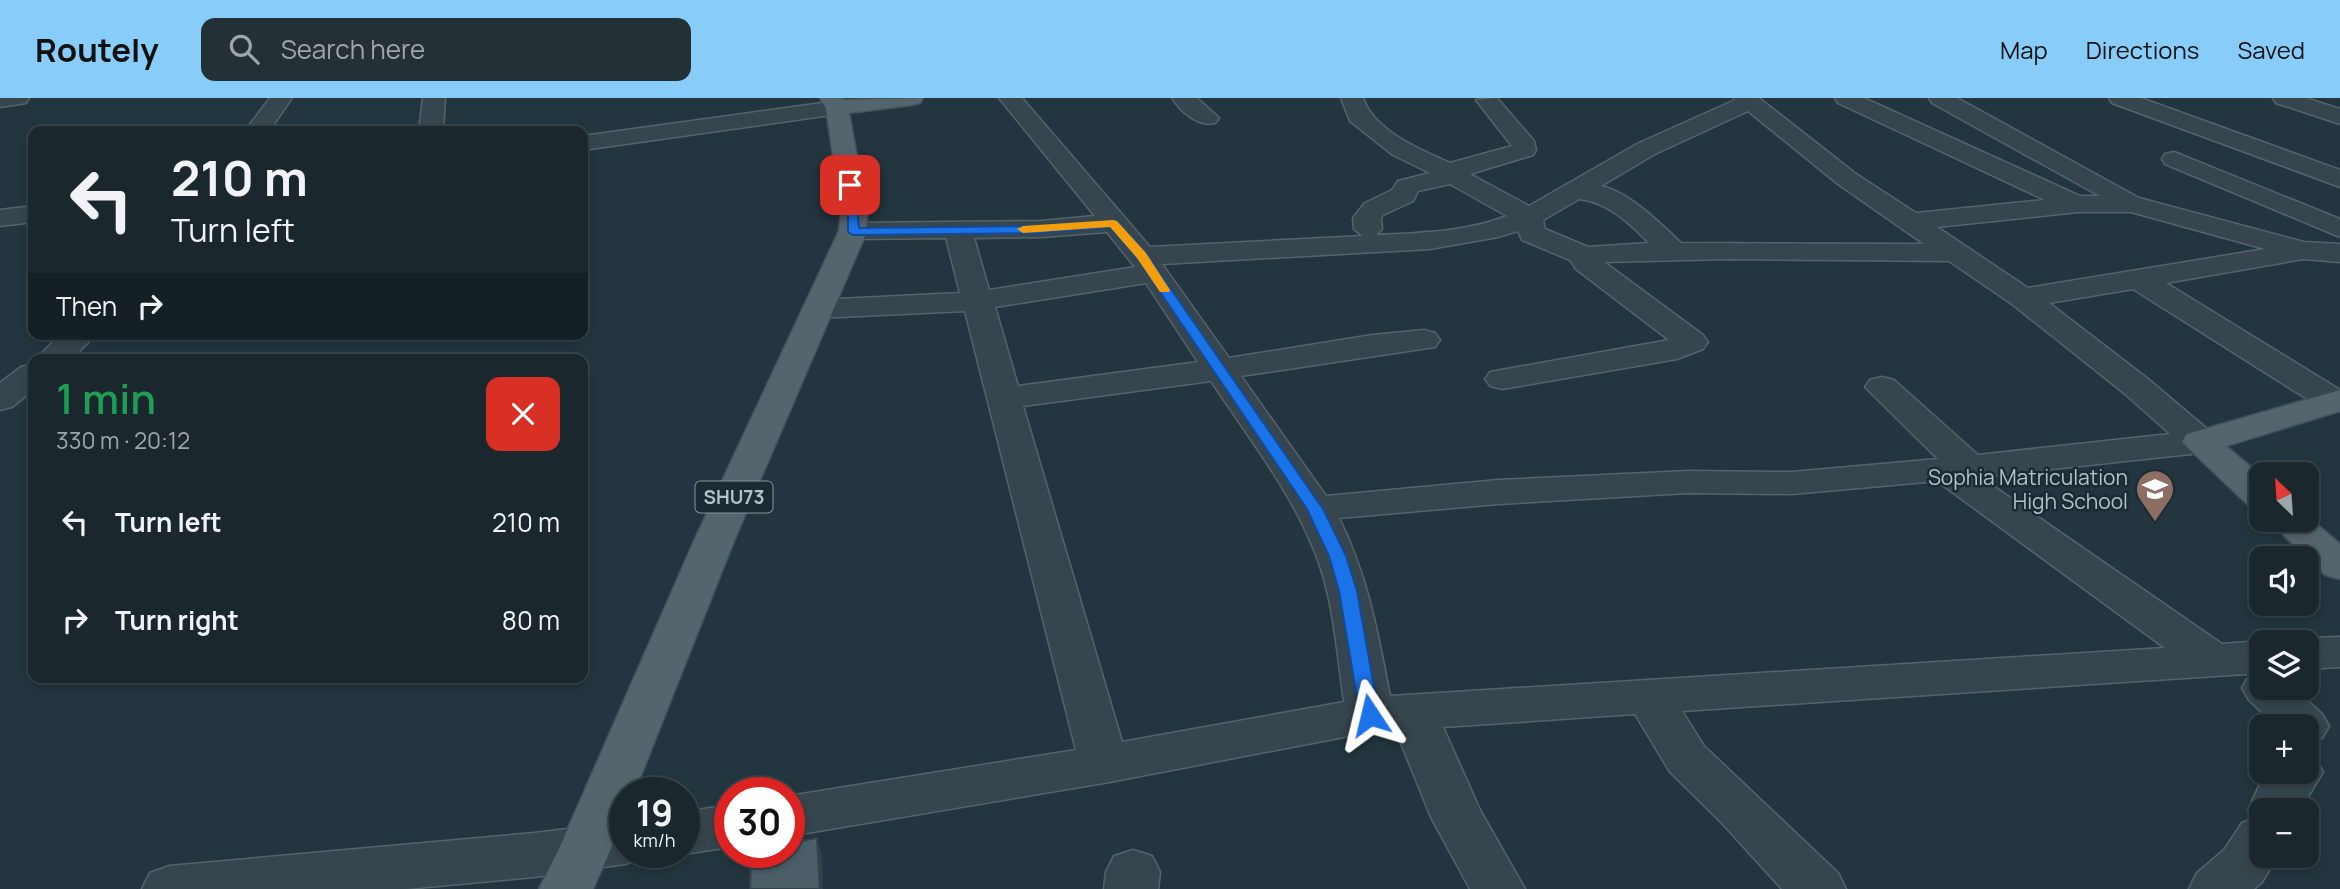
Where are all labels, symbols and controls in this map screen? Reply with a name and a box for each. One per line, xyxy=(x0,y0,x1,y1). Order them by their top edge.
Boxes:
search box xyxy=(201,18,691,81)
text: Routely xyxy=(35,27,159,72)
icon: search xyxy=(225,30,263,68)
text: Search here xyxy=(281,31,425,67)
text: Map xyxy=(2000,33,2048,66)
text: Directions xyxy=(2086,33,2199,66)
text: Saved xyxy=(2237,33,2305,66)
text: 210 m xyxy=(171,144,308,211)
icon: left xyxy=(56,154,147,245)
pin xyxy=(820,155,880,215)
icon: arrive xyxy=(831,166,869,204)
text: Turn left xyxy=(171,208,295,252)
icon: right xyxy=(131,287,169,325)
text: Then xyxy=(56,288,117,324)
text: 1 min xyxy=(56,369,156,427)
button: close xyxy=(486,377,560,451)
text: 330 m · 20:12 xyxy=(56,424,190,456)
north arrow xyxy=(2249,462,2319,532)
map controls xyxy=(2249,462,2319,868)
place label: Sophia Matriculation High School xyxy=(1928,463,2128,515)
school or university icon: Sophia Matriculation High School xyxy=(2134,468,2176,523)
road number: SHU73 xyxy=(696,482,772,512)
icon: left xyxy=(56,503,94,541)
text: Turn left xyxy=(115,504,222,540)
text: 210 m xyxy=(492,504,560,540)
button: sound xyxy=(2249,546,2319,616)
icon: right xyxy=(56,601,94,639)
text: Turn right xyxy=(115,602,239,638)
text: 80 m xyxy=(502,602,560,638)
button: layers xyxy=(2249,630,2319,700)
position arrow xyxy=(1333,678,1407,752)
button: + xyxy=(2249,714,2319,784)
speed limit sign: 30 xyxy=(714,777,805,868)
text: 19 xyxy=(636,789,673,837)
button: − xyxy=(2249,798,2319,868)
text: km/h xyxy=(634,828,675,852)

